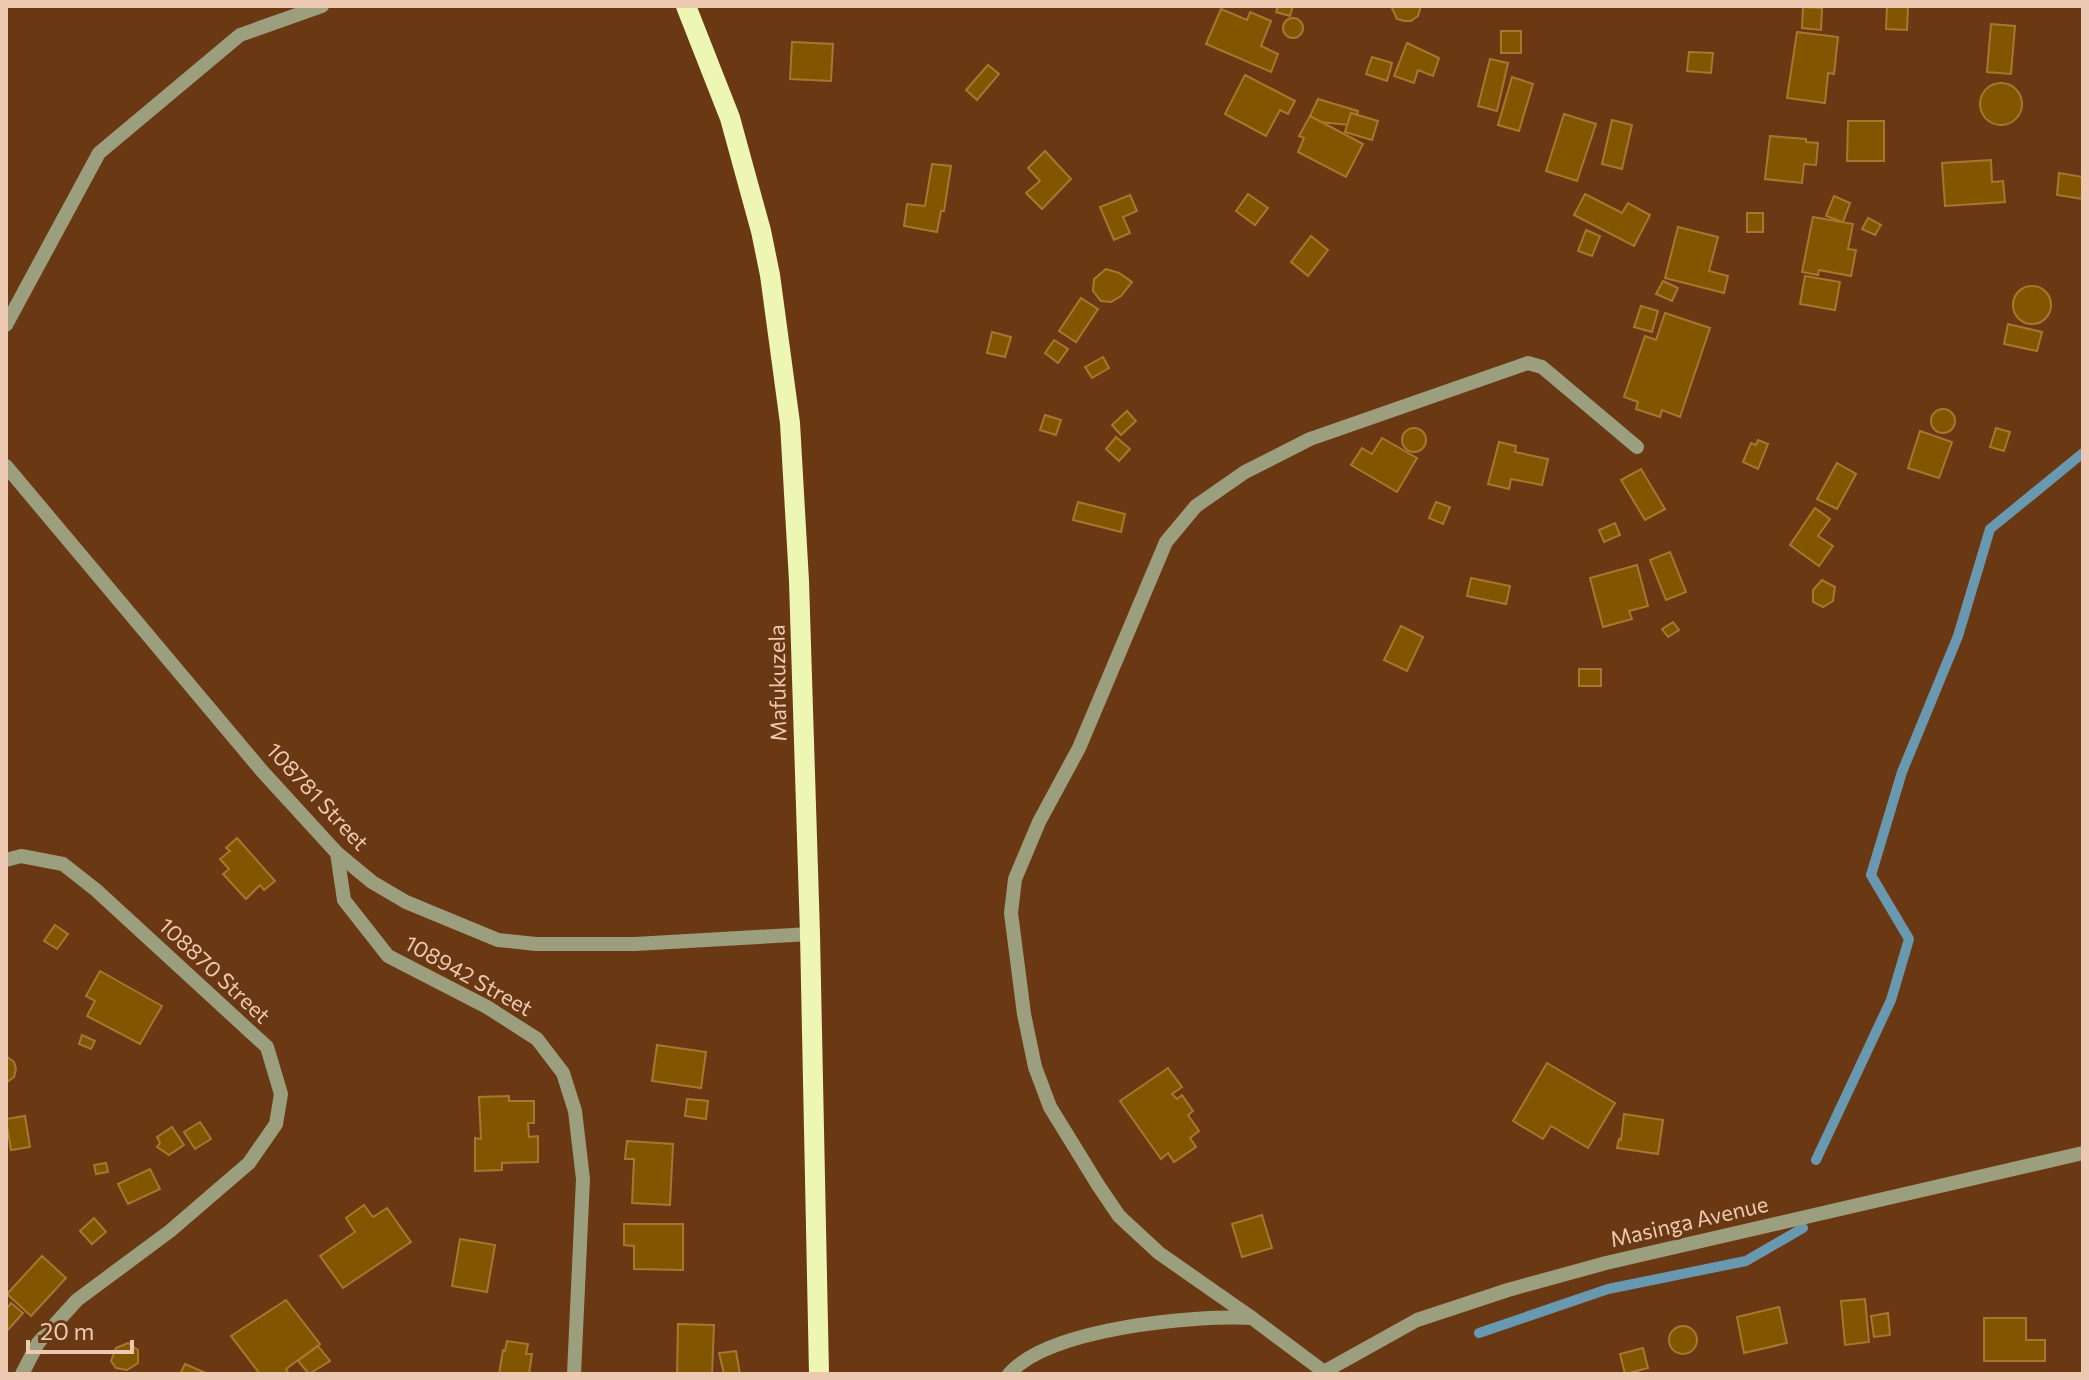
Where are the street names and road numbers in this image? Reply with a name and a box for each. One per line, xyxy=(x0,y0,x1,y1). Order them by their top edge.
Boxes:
street label: Mafukuzela xyxy=(762,624,792,742)
street label: 108781 Street xyxy=(261,736,375,856)
street label: 108870 Street xyxy=(154,911,276,1029)
street label: 108942 Street xyxy=(400,929,538,1021)
street label: Masinga Avenue xyxy=(1607,1190,1771,1252)

